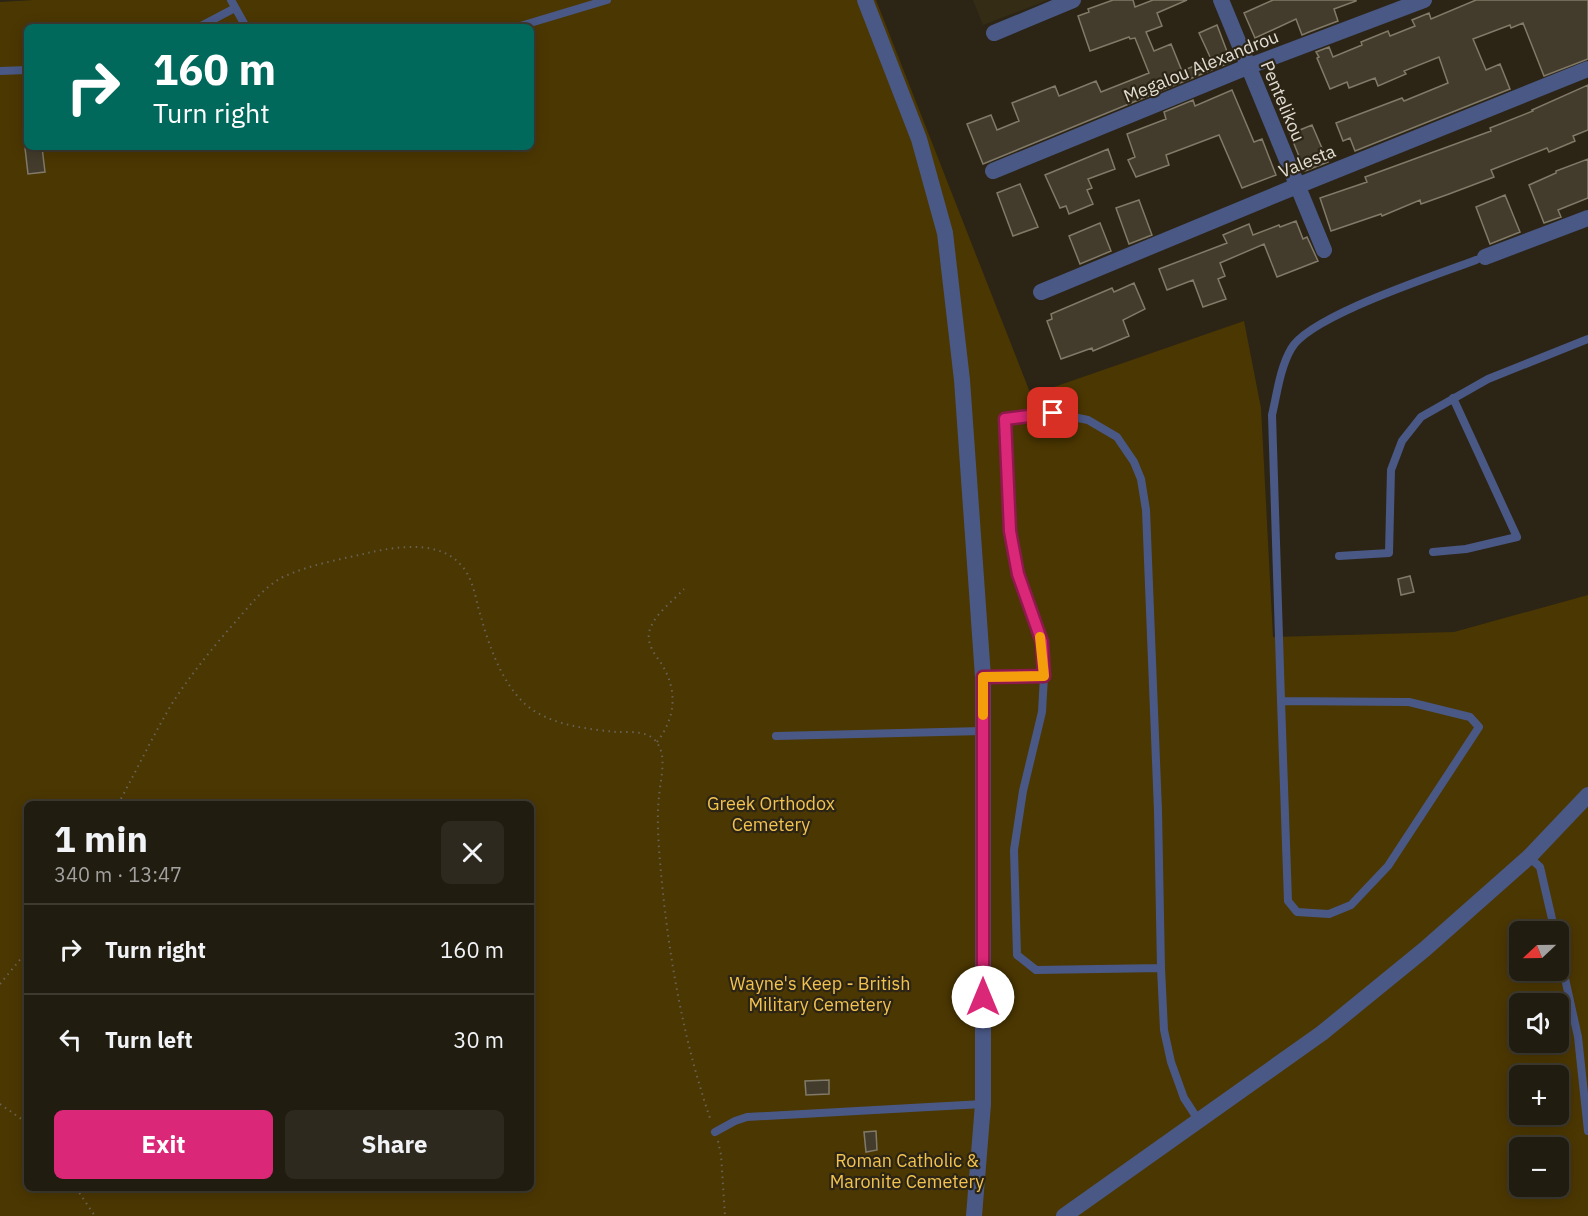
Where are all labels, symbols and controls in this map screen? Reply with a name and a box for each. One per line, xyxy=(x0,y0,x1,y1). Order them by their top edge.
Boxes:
street label: Megalou Alexandrou xyxy=(1120,24,1282,108)
text: 160 m xyxy=(153,42,276,97)
icon: right xyxy=(54,48,132,126)
street label: Pentelikou xyxy=(1256,57,1310,145)
text: Turn right xyxy=(153,95,270,130)
street label: Valesta xyxy=(1275,139,1339,183)
pin xyxy=(1027,387,1078,438)
icon: arrive xyxy=(1036,396,1069,429)
park label: Greek Orthodox Cemetery xyxy=(707,792,835,836)
text: 1 min xyxy=(54,815,148,862)
button: close xyxy=(441,821,504,884)
text: 340 m · 13:47 xyxy=(54,861,182,888)
north arrow xyxy=(1509,921,1569,981)
map controls xyxy=(1509,921,1569,1197)
icon: right xyxy=(54,933,87,966)
text: Turn right xyxy=(105,935,206,964)
text: 160 m xyxy=(440,935,504,964)
position arrow xyxy=(951,965,1015,1029)
park label: Wayne's Keep - British Military Cemetery xyxy=(730,972,911,1016)
button: sound xyxy=(1509,993,1569,1053)
icon: left xyxy=(54,1023,87,1056)
text: Turn left xyxy=(105,1025,193,1054)
text: 30 m xyxy=(453,1025,504,1054)
button: + xyxy=(1509,1065,1569,1125)
button: Exit xyxy=(54,1110,273,1179)
button: Share xyxy=(285,1110,504,1179)
button: − xyxy=(1509,1137,1569,1197)
park label: Roman Catholic & Maronite Cemetery xyxy=(830,1149,984,1193)

